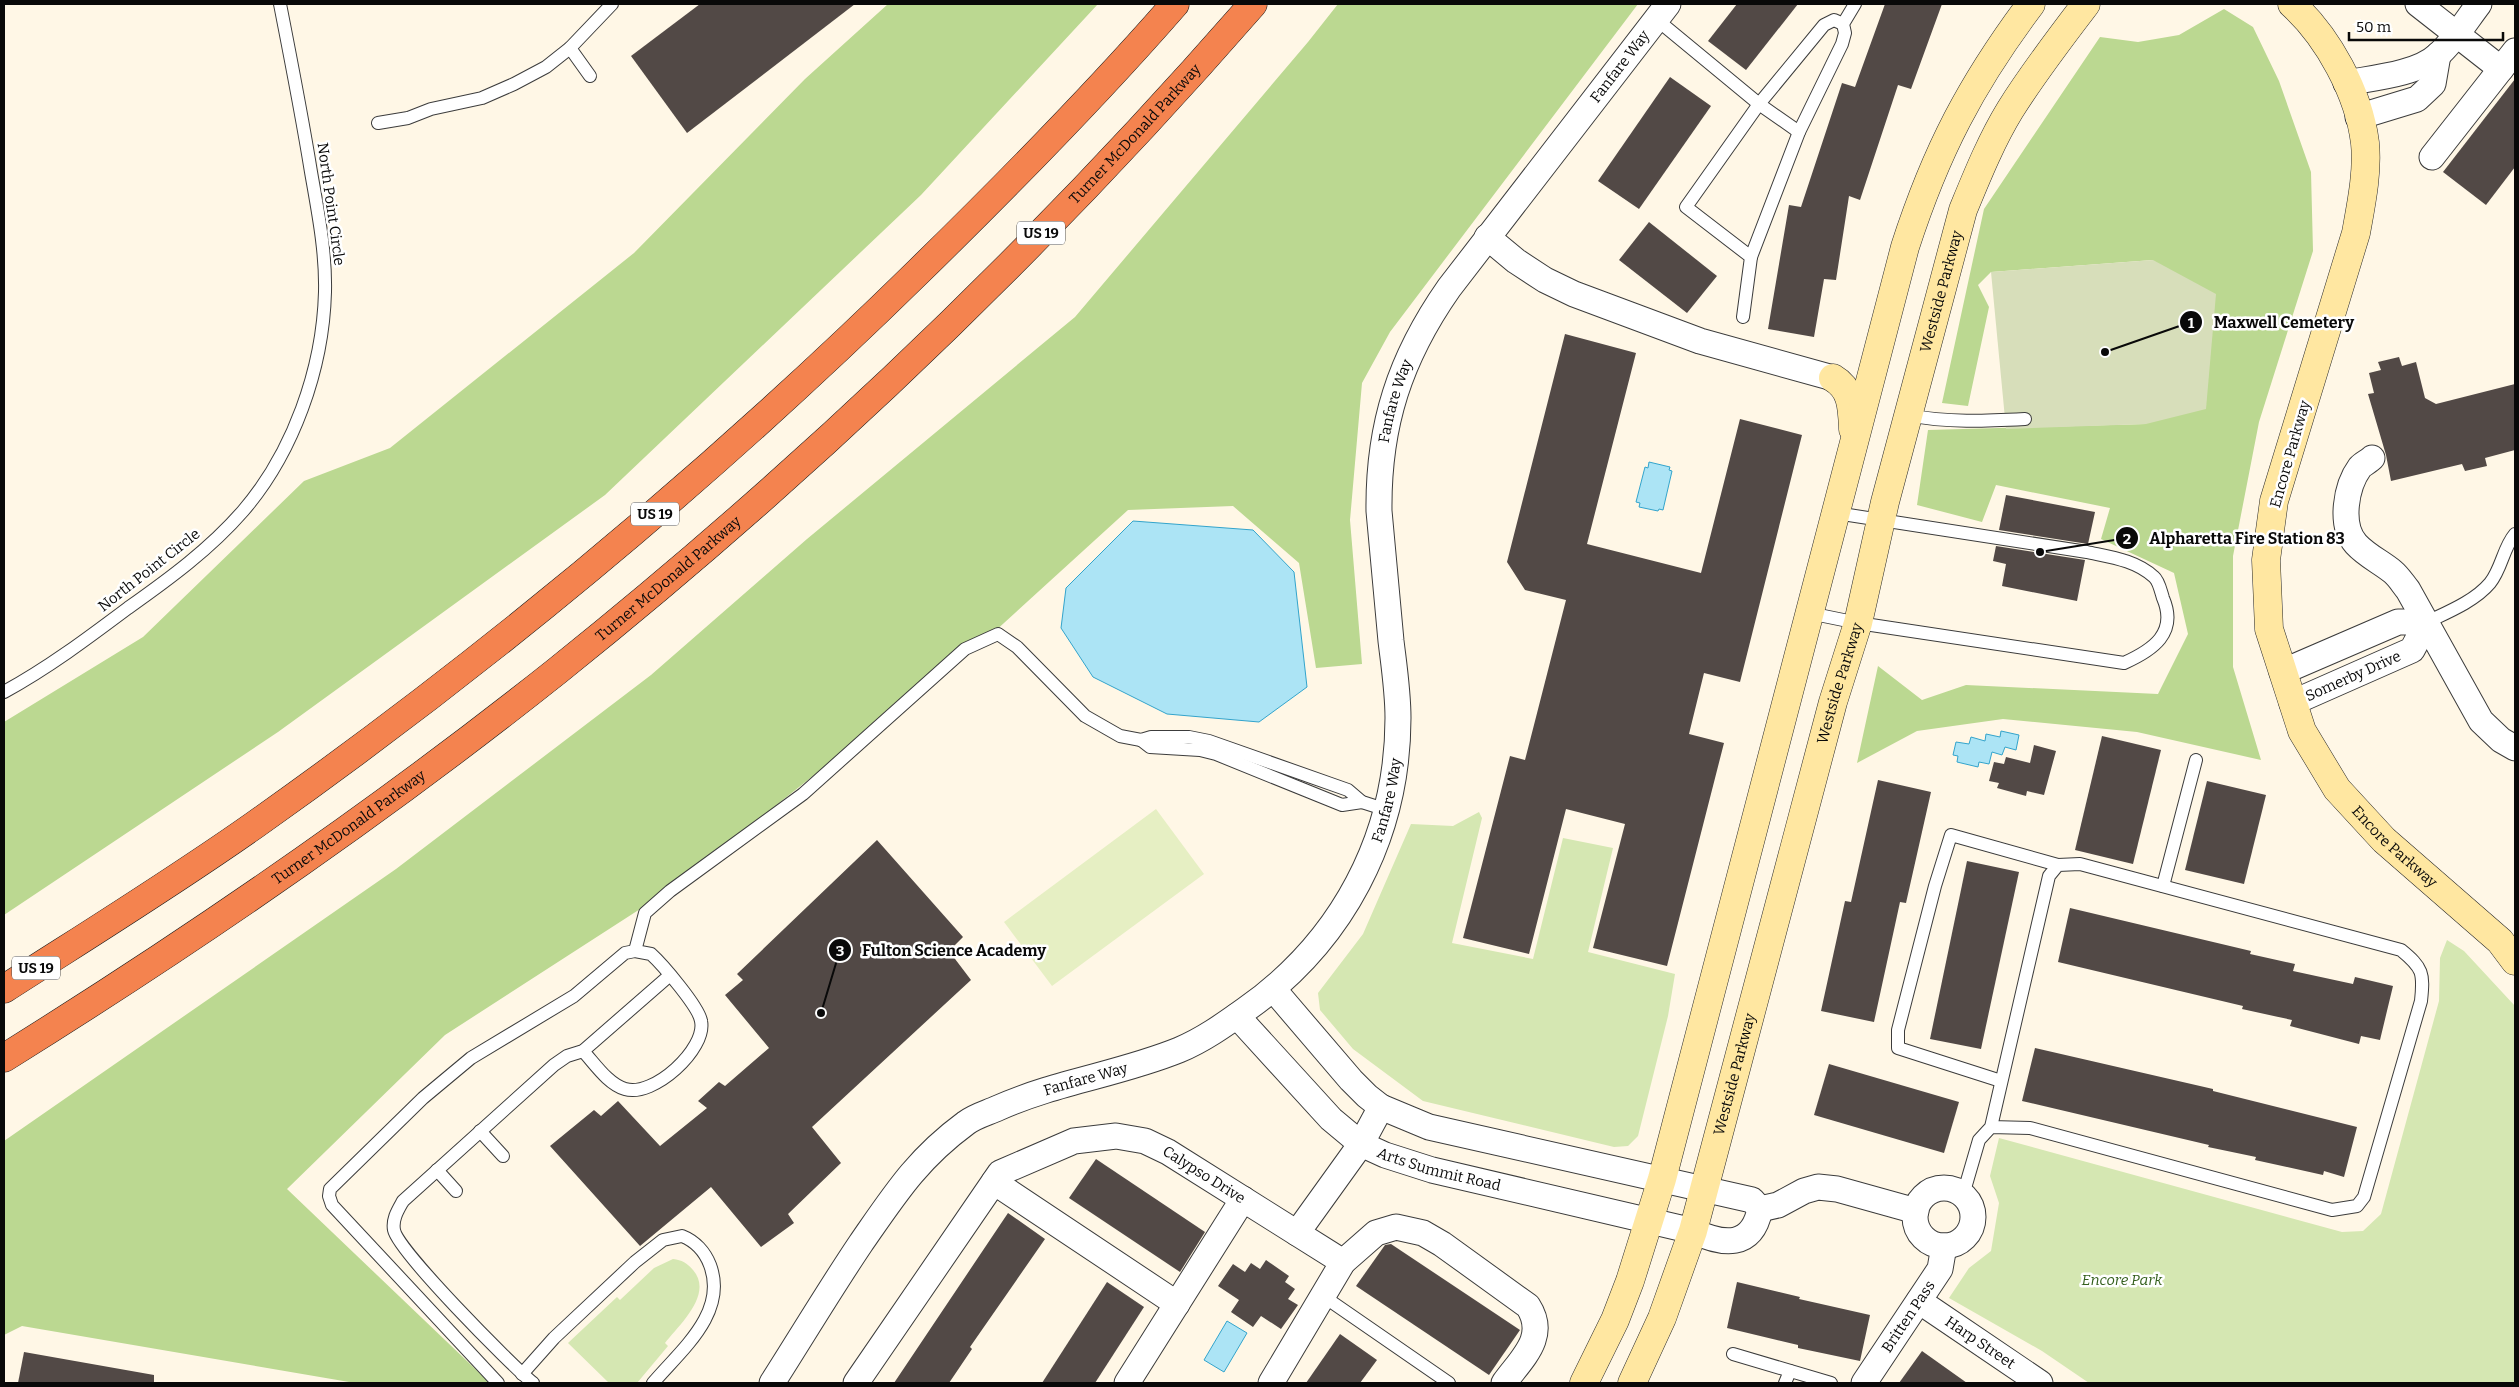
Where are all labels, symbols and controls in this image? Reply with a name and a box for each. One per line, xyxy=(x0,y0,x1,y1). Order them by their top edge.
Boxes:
scale bar xyxy=(2349,10,2503,42)
text: 50 m xyxy=(2356,18,2392,36)
street label: Fanfare Way xyxy=(1586,27,1653,106)
street label: Turner McDonald Parkway xyxy=(1065,60,1205,208)
street label: North Point Circle xyxy=(313,141,349,267)
road number: US 19 xyxy=(1017,222,1065,244)
street label: Westside Parkway xyxy=(1916,228,1966,354)
callout: Maxwell Cemetery xyxy=(2178,307,2364,338)
text: Maxwell Cemetery xyxy=(2214,313,2354,332)
text: 1 xyxy=(2188,314,2195,332)
street label: Fanfare Way xyxy=(1375,356,1416,444)
street label: Encore Parkway xyxy=(2266,398,2314,510)
road number: US 19 xyxy=(631,502,679,526)
street label: Turner McDonald Parkway xyxy=(592,512,745,645)
callout: Alpharetta Fire Station 83 xyxy=(2114,523,2355,554)
street label: North Point Circle xyxy=(95,525,203,615)
text: Alpharetta Fire Station 83 xyxy=(2149,529,2345,548)
text: 2 xyxy=(2123,530,2131,548)
street label: Westside Parkway xyxy=(1813,620,1867,746)
street label: Somerby Drive xyxy=(2302,647,2404,705)
street label: Fanfare Way xyxy=(1368,757,1405,845)
street label: Turner McDonald Parkway xyxy=(269,766,429,888)
street label: Encore Parkway xyxy=(2348,802,2441,891)
callout: Fulton Science Academy xyxy=(827,935,1056,966)
text: Fulton Science Academy xyxy=(862,941,1046,960)
text: 3 xyxy=(836,942,844,960)
road number: US 19 xyxy=(12,956,60,980)
street label: Westside Parkway xyxy=(1710,1011,1759,1137)
street label: Fanfare Way xyxy=(1041,1059,1130,1099)
street label: Calypso Drive xyxy=(1159,1142,1249,1207)
street label: Arts Summit Road xyxy=(1374,1144,1503,1195)
park label: Encore Park xyxy=(2082,1271,2163,1289)
street label: Britten Pass xyxy=(1878,1277,1939,1356)
street label: Harp Street xyxy=(1942,1312,2019,1373)

